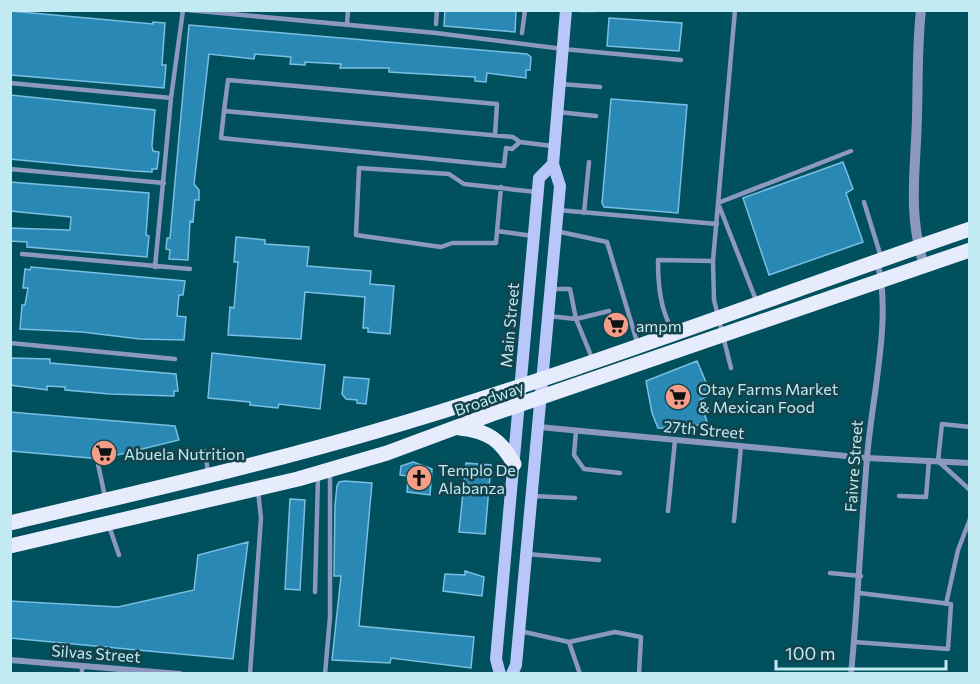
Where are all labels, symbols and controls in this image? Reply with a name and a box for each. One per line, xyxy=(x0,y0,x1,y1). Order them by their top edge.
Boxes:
street label: Main Street xyxy=(496,281,522,368)
supermarket icon: ampm xyxy=(601,310,631,340)
place label: ampm xyxy=(636,316,682,335)
street label: Broadway xyxy=(452,377,526,419)
place label: Otay Farms Market & Mexican Food xyxy=(698,379,839,416)
supermarket icon: Otay Farms Market & Mexican Food xyxy=(663,382,693,412)
street label: 27th Street xyxy=(663,416,746,442)
street label: Faivre Street xyxy=(840,419,866,513)
supermarket icon: Abuela Nutrition xyxy=(89,438,119,468)
place label: Abuela Nutrition xyxy=(124,444,245,463)
place label: Templo De Alabanza xyxy=(438,460,516,497)
church icon: Templo De Alabanza xyxy=(404,463,434,493)
scale bar xyxy=(776,633,946,671)
street label: Silvas Street xyxy=(51,640,142,666)
text: 100 m xyxy=(785,642,835,664)

